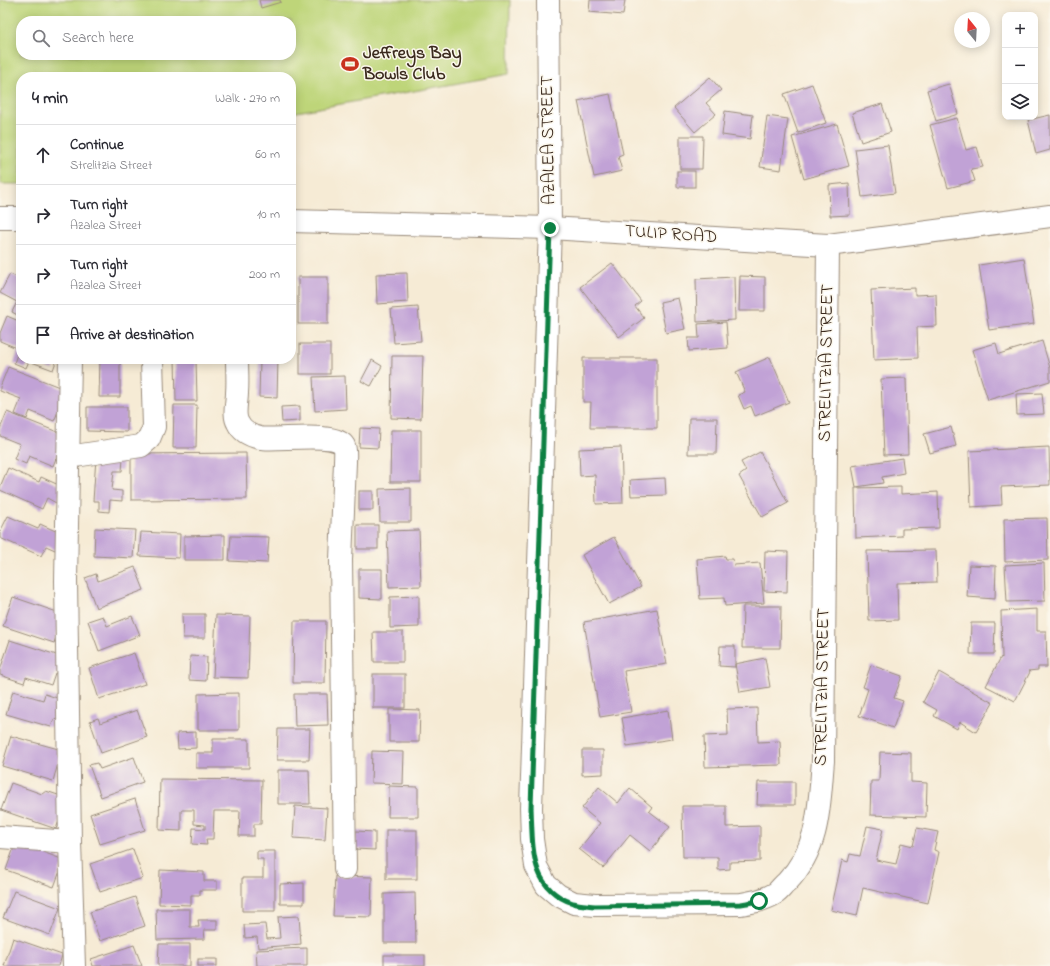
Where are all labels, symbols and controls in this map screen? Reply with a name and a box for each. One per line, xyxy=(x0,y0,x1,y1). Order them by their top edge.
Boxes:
north arrow xyxy=(954,12,990,48)
map controls xyxy=(1002,12,1038,120)
button: + xyxy=(1002,12,1038,48)
search box xyxy=(16,16,296,60)
icon: search xyxy=(30,27,52,49)
text: Search here xyxy=(62,27,134,49)
place label: Jeffreys Bay Bowls Club xyxy=(362,41,461,88)
button: − xyxy=(1002,48,1038,84)
sports icon: Jeffreys Bay Bowls Club xyxy=(340,54,360,74)
street label: AZALEA STREET xyxy=(535,75,563,205)
button: layers xyxy=(1002,84,1038,120)
text: 4 min xyxy=(32,86,68,111)
text: Walk · 270 m xyxy=(215,89,280,108)
text: Continue xyxy=(70,134,124,156)
icon: ahead xyxy=(32,144,54,166)
text: 60 m xyxy=(255,145,280,164)
text: Strelitzia Street xyxy=(70,156,152,175)
text: Turn right xyxy=(70,194,128,216)
icon: right xyxy=(32,204,54,226)
text: 10 m xyxy=(257,205,280,224)
text: Azalea Street xyxy=(70,216,142,235)
route end xyxy=(541,219,559,237)
street label: TULIP ROAD xyxy=(624,219,718,251)
text: Turn right xyxy=(70,254,128,276)
icon: right xyxy=(32,264,54,286)
text: 200 m xyxy=(249,265,280,284)
text: Azalea Street xyxy=(70,276,142,295)
street label: STRELITZIA STREET xyxy=(813,284,841,442)
icon: arrive xyxy=(32,324,54,346)
text: Arrive at destination xyxy=(70,324,194,346)
street label: STRELITZIA STREET xyxy=(809,608,837,766)
route start xyxy=(750,892,768,910)

